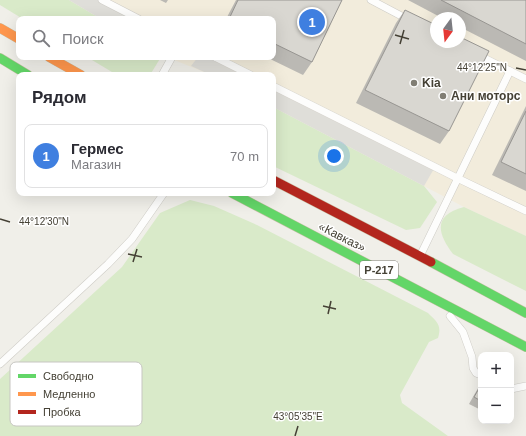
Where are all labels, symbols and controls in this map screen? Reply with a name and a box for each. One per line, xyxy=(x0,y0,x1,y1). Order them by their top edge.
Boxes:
pin: 1 xyxy=(299,7,325,37)
north arrow xyxy=(430,12,466,48)
search box xyxy=(16,16,276,60)
icon: search xyxy=(30,27,52,49)
text: Поиск xyxy=(62,30,104,47)
text: 44°12'25"N xyxy=(457,62,507,73)
place label: Kia xyxy=(422,76,441,90)
marker: Kia xyxy=(409,78,419,88)
text: Рядом xyxy=(32,88,87,107)
place label: Ани моторс xyxy=(451,89,521,103)
marker: Ани моторс xyxy=(438,91,448,101)
text: Гермес xyxy=(71,140,124,157)
your location xyxy=(324,146,344,166)
text: 1 xyxy=(42,149,50,164)
text: 70 m xyxy=(230,149,259,164)
text: Магазин xyxy=(71,157,121,172)
text: 44°12'30"N xyxy=(19,216,69,227)
street label: «Кавказ» xyxy=(316,219,368,255)
road number: Р-217 xyxy=(360,261,398,279)
map controls xyxy=(478,352,514,424)
button: + xyxy=(478,352,514,388)
legend xyxy=(10,362,142,426)
text: Свободно xyxy=(43,370,94,382)
text: Медленно xyxy=(43,388,95,400)
button: − xyxy=(478,388,514,424)
text: Пробка xyxy=(43,406,81,418)
text: 43°05'35"E xyxy=(273,411,323,422)

